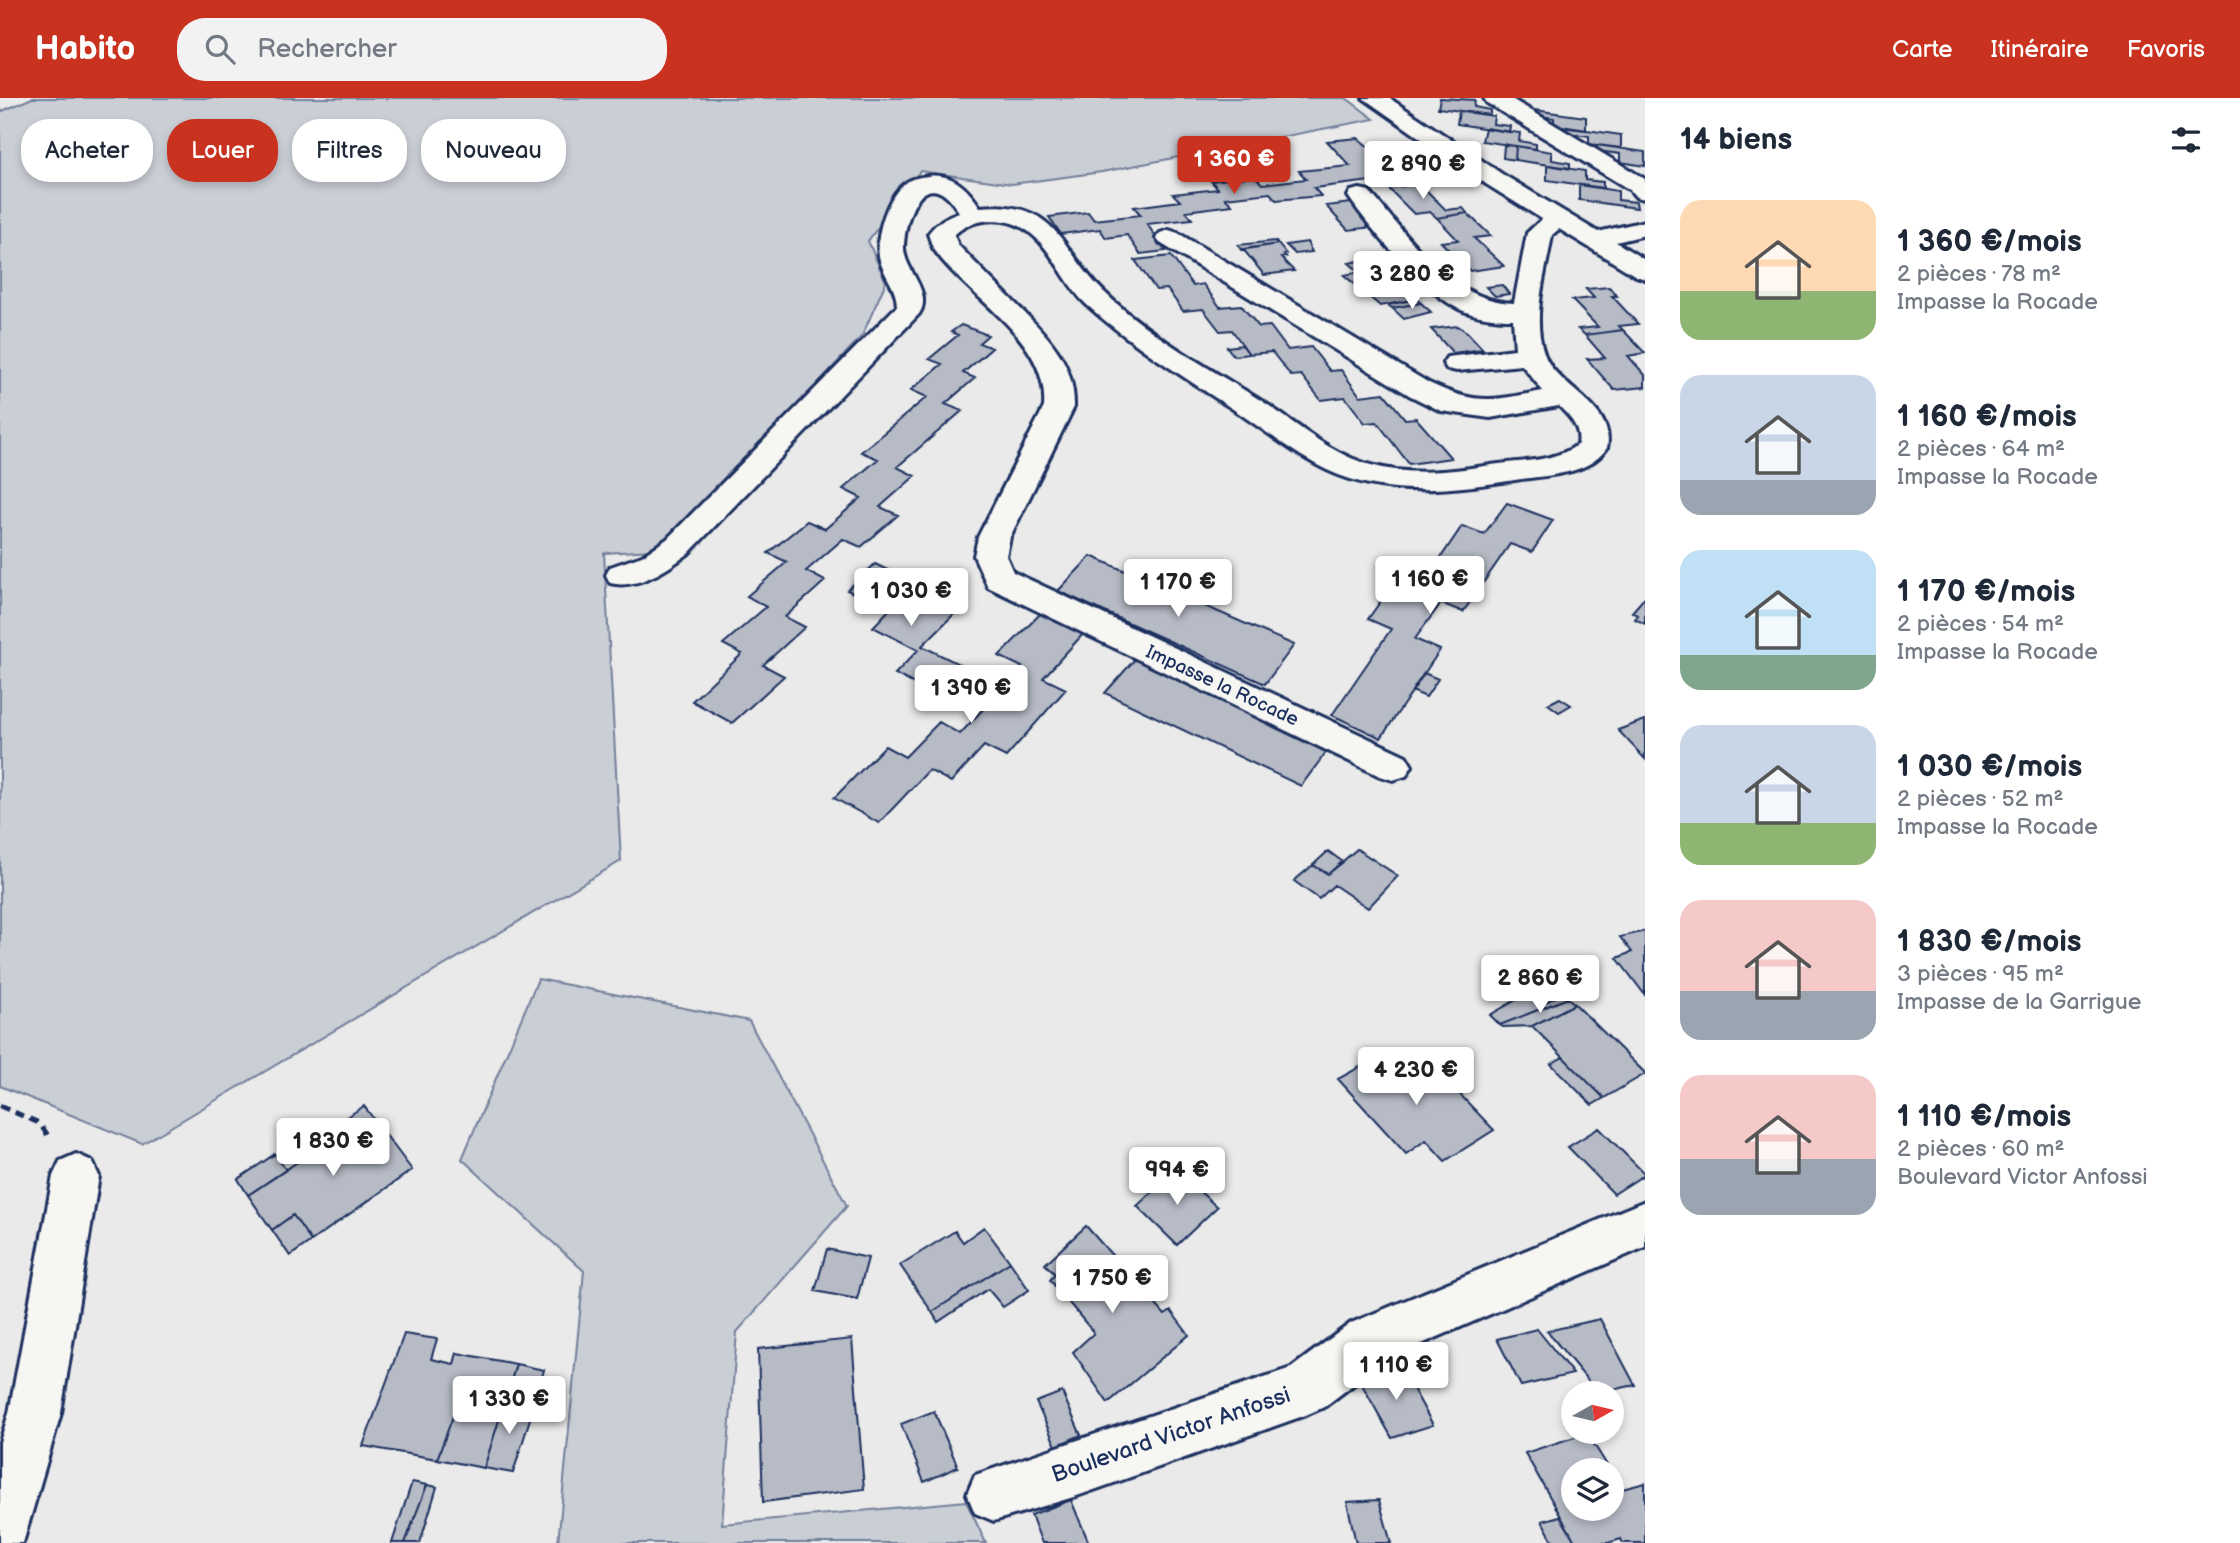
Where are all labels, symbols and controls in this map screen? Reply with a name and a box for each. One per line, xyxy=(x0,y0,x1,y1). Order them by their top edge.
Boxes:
search box xyxy=(177,18,667,81)
text: Habito xyxy=(35,29,135,69)
icon: search xyxy=(201,30,239,68)
text: Rechercher xyxy=(257,34,397,65)
text: Carte xyxy=(1892,35,1953,64)
text: Itinéraire xyxy=(1991,35,2089,64)
text: Favoris xyxy=(2127,35,2205,64)
chip: Acheter xyxy=(21,119,153,182)
chip: Louer xyxy=(167,119,278,182)
chip: Filtres xyxy=(292,119,407,182)
chip: Nouveau xyxy=(421,119,566,182)
icon: filters xyxy=(2167,121,2205,159)
text: 14 biens xyxy=(1680,122,1792,158)
pin: 1 360 € xyxy=(1169,136,1299,196)
pin: 2 890 € xyxy=(1358,141,1488,201)
text: 1 360 € xyxy=(1193,145,1275,173)
text: 2 890 € xyxy=(1380,150,1466,178)
text: 1 360 €/mois xyxy=(1897,224,2082,260)
icon: home xyxy=(1736,228,1820,312)
pin: 3 280 € xyxy=(1347,252,1477,311)
text: 3 280 € xyxy=(1369,260,1455,288)
text: 2 pièces · 78 m² xyxy=(1897,260,2061,288)
text: Impasse la Rocade xyxy=(1897,288,2098,316)
text: 1 160 €/mois xyxy=(1897,399,2077,435)
icon: home xyxy=(1736,403,1820,487)
text: 2 pièces · 64 m² xyxy=(1897,435,2065,463)
text: Impasse la Rocade xyxy=(1897,463,2098,491)
pin: 1 160 € xyxy=(1365,556,1495,616)
pin: 1 170 € xyxy=(1113,560,1243,619)
text: 1 160 € xyxy=(1391,565,1469,593)
pin: 1 030 € xyxy=(846,568,976,628)
text: 1 170 € xyxy=(1140,568,1216,596)
text: 1 170 €/mois xyxy=(1897,574,2075,610)
text: 1 030 € xyxy=(870,577,952,605)
icon: home xyxy=(1736,578,1820,662)
text: 2 pièces · 54 m² xyxy=(1897,610,2064,638)
text: Impasse la Rocade xyxy=(1897,638,2098,666)
street label: Impasse la Rocade xyxy=(1142,641,1302,731)
pin: 1 390 € xyxy=(906,666,1036,725)
text: 1 390 € xyxy=(931,674,1011,702)
text: 1 030 €/mois xyxy=(1897,749,2082,785)
icon: home xyxy=(1736,753,1820,837)
text: 2 pièces · 52 m² xyxy=(1897,785,2064,813)
text: Impasse la Rocade xyxy=(1897,813,2098,841)
text: 1 830 €/mois xyxy=(1897,924,2082,960)
icon: home xyxy=(1736,928,1820,1012)
pin: 2 860 € xyxy=(1475,956,1605,1015)
text: 3 pièces · 95 m² xyxy=(1897,960,2064,988)
text: 2 860 € xyxy=(1497,964,1583,992)
text: Impasse de la Garrigue xyxy=(1897,988,2141,1016)
pin: 4 230 € xyxy=(1351,1048,1481,1107)
text: 4 230 € xyxy=(1374,1056,1458,1084)
text: 1 110 €/mois xyxy=(1897,1099,2071,1135)
icon: home xyxy=(1736,1103,1820,1187)
pin: 1 830 € xyxy=(268,1118,398,1178)
text: 1 830 € xyxy=(292,1127,374,1155)
text: 2 pièces · 60 m² xyxy=(1897,1135,2064,1163)
pin: 994 € xyxy=(1128,1148,1226,1207)
text: 994 € xyxy=(1145,1156,1209,1184)
text: Boulevard Victor Anfossi xyxy=(1897,1163,2148,1191)
pin: 1 750 € xyxy=(1047,1256,1177,1315)
text: 1 750 € xyxy=(1072,1264,1152,1292)
pin: 1 110 € xyxy=(1331,1342,1461,1402)
text: 1 110 € xyxy=(1359,1351,1433,1379)
pin: 1 330 € xyxy=(444,1376,574,1436)
street label: Boulevard Victor Anfossi xyxy=(1048,1381,1294,1489)
north arrow xyxy=(1561,1381,1624,1444)
map controls xyxy=(1561,1381,1624,1521)
text: 1 330 € xyxy=(469,1385,549,1413)
button: layers xyxy=(1561,1458,1624,1521)

